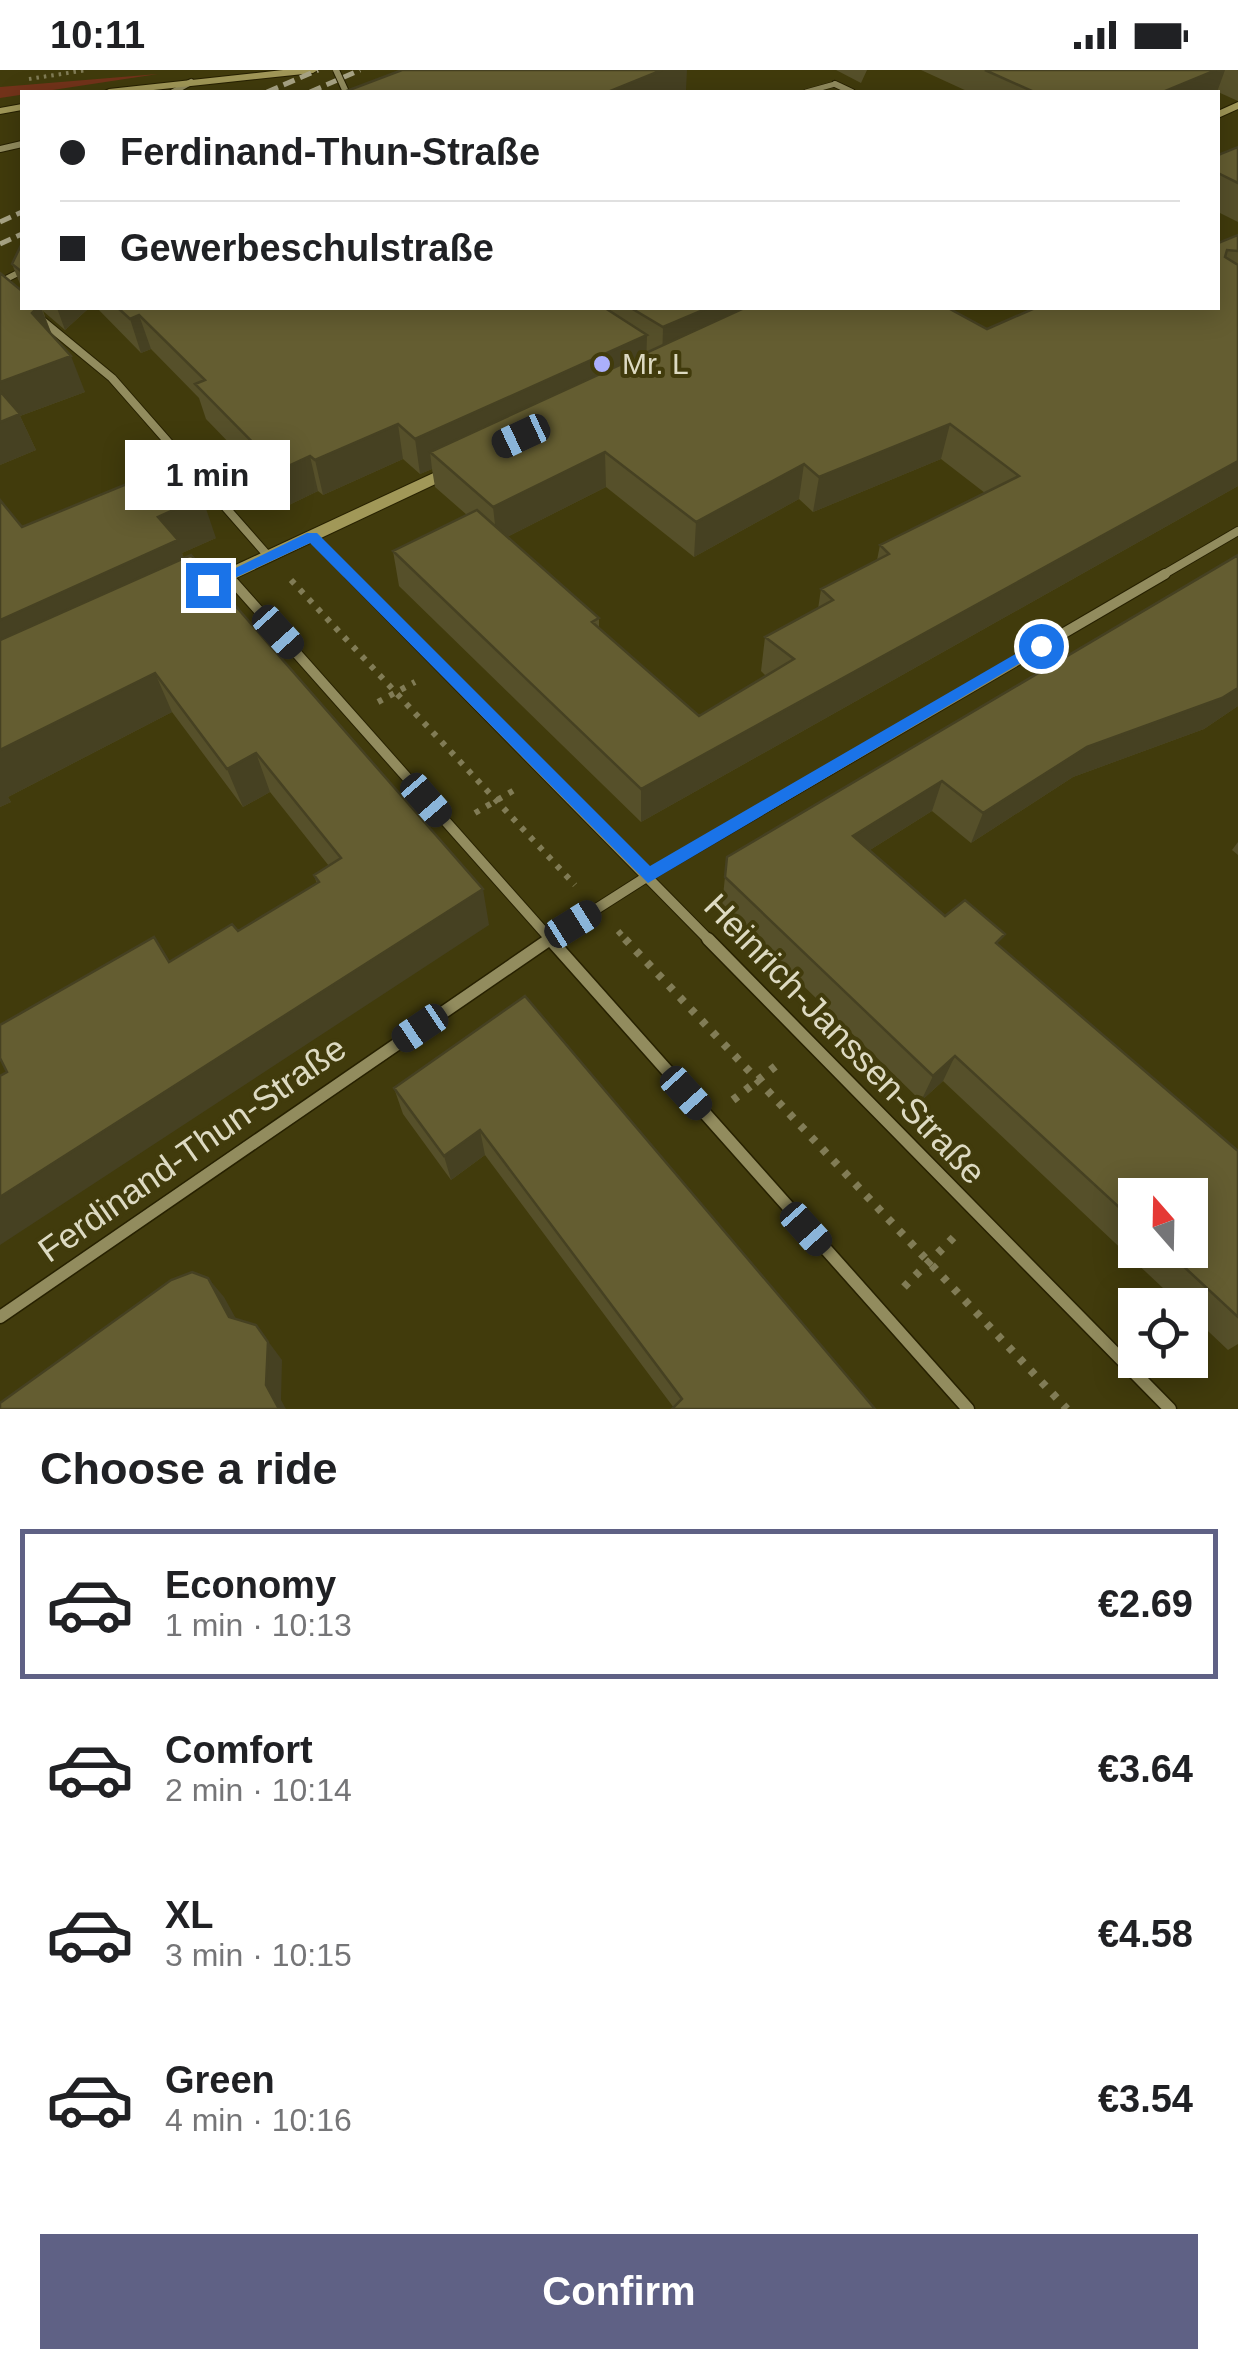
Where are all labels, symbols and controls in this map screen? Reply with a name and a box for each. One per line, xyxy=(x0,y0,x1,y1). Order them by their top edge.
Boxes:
text: 10:11 xyxy=(50,14,145,56)
text: Ferdinand-Thun-Straße xyxy=(120,131,540,173)
text: Gewerbeschulstraße xyxy=(120,227,494,269)
place label: Mr. L xyxy=(622,347,689,380)
marker: Mr. L xyxy=(591,353,613,375)
car xyxy=(487,410,555,462)
callout: 1 min xyxy=(126,440,290,510)
text: 1 min xyxy=(166,457,249,493)
route end xyxy=(186,563,231,608)
car xyxy=(247,600,309,664)
route start xyxy=(1019,624,1064,669)
car xyxy=(395,768,457,832)
street label: Heinrich-Janssen-Straße xyxy=(697,886,994,1191)
car xyxy=(540,895,606,953)
car xyxy=(387,999,453,1057)
street label: Ferdinand-Thun-Straße xyxy=(31,1028,353,1269)
car xyxy=(655,1061,717,1125)
north arrow xyxy=(1118,1178,1208,1268)
map controls xyxy=(1118,1178,1208,1378)
car xyxy=(775,1197,837,1261)
button: locate xyxy=(1118,1288,1208,1378)
text: Choose a ride xyxy=(40,1443,338,1494)
icon: car xyxy=(45,1559,135,1649)
text: Economy xyxy=(165,1564,336,1606)
text: €2.69 xyxy=(1098,1583,1193,1625)
text: 1 min · 10:13 xyxy=(165,1607,352,1643)
icon: car xyxy=(45,1724,135,1814)
text: Comfort xyxy=(165,1729,313,1771)
text: €3.64 xyxy=(1098,1748,1193,1790)
text: 2 min · 10:14 xyxy=(165,1772,352,1808)
icon: car xyxy=(45,1889,135,1979)
text: XL xyxy=(165,1894,214,1936)
text: €4.58 xyxy=(1098,1913,1193,1955)
text: 3 min · 10:15 xyxy=(165,1937,352,1973)
icon: car xyxy=(45,2054,135,2144)
text: Green xyxy=(165,2059,275,2101)
text: €3.54 xyxy=(1098,2078,1193,2120)
text: 4 min · 10:16 xyxy=(165,2102,352,2138)
button: Confirm xyxy=(40,2234,1198,2349)

